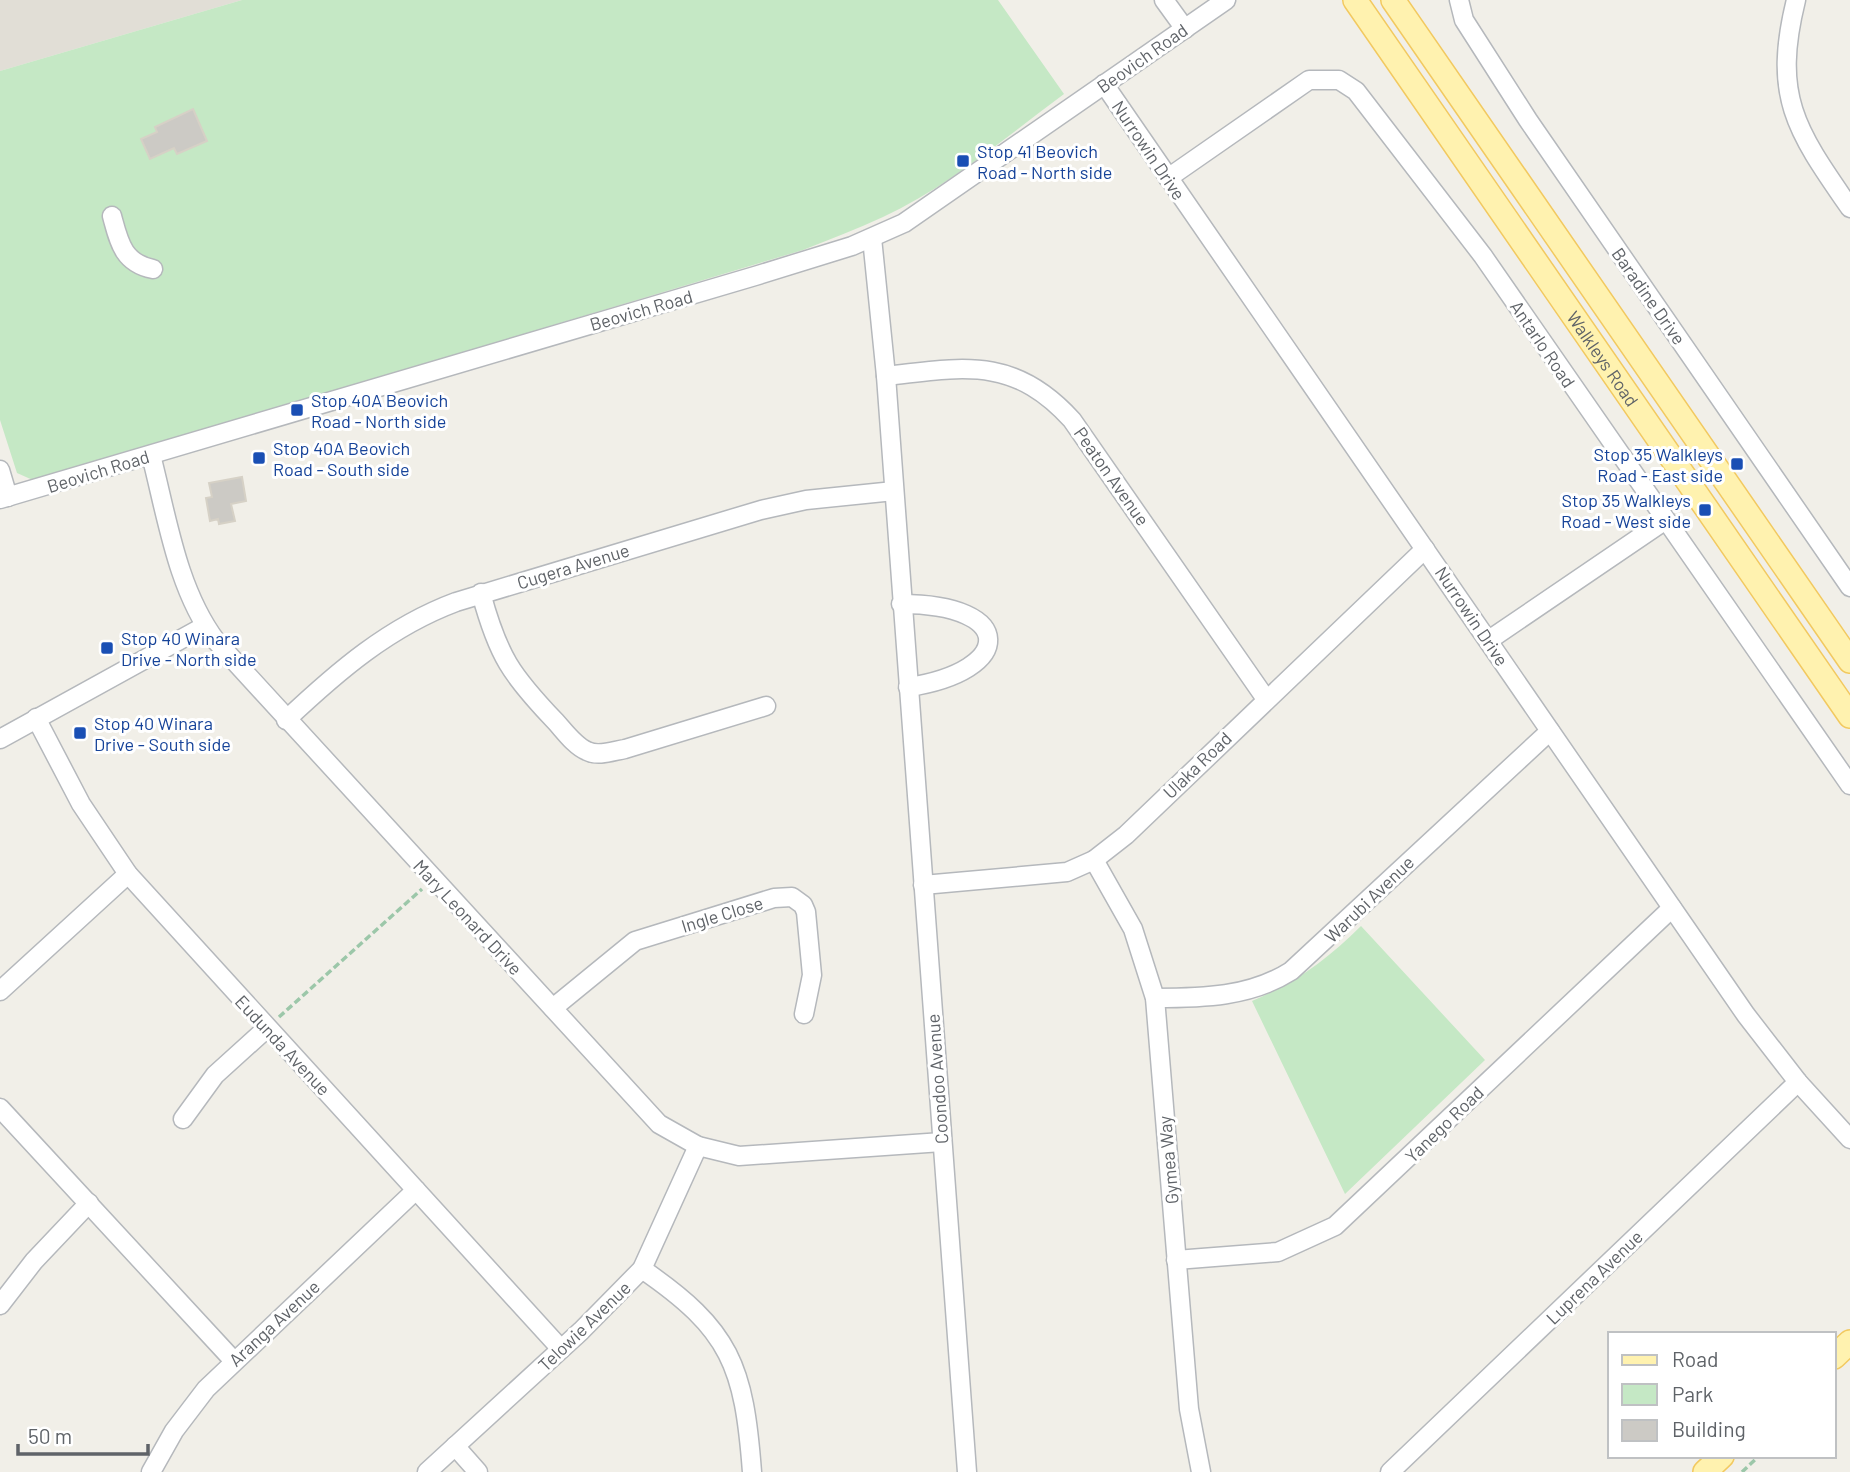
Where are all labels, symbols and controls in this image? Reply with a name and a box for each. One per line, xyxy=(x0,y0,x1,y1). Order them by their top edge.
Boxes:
street label: Beovich Road xyxy=(1092,19,1192,97)
street label: Nurrowin Drive xyxy=(1108,96,1190,204)
place label: Stop 41 Beovich Road - North side xyxy=(977,140,1112,183)
marker: Stop 41 Beovich Road - North side xyxy=(955,153,971,169)
street label: Baradine Drive xyxy=(1607,243,1691,349)
street label: Beovich Road xyxy=(587,285,695,335)
street label: Antarlo Road xyxy=(1506,296,1580,392)
street label: Walkleys Road xyxy=(1562,307,1643,410)
place label: Stop 40A Beovich Road - North side xyxy=(311,389,448,432)
marker: Stop 40A Beovich Road - North side xyxy=(289,402,305,418)
street label: Peaton Avenue xyxy=(1070,422,1154,530)
place label: Stop 40A Beovich Road - South side xyxy=(273,437,410,480)
place label: Stop 35 Walkleys Road - East side xyxy=(1594,443,1723,486)
street label: Beovich Road xyxy=(44,445,152,497)
marker: Stop 40A Beovich Road - South side xyxy=(251,450,267,466)
marker: Stop 35 Walkleys Road - East side xyxy=(1729,456,1745,472)
place label: Stop 35 Walkleys Road - West side xyxy=(1561,489,1691,532)
marker: Stop 35 Walkleys Road - West side xyxy=(1697,502,1713,518)
street label: Cugera Avenue xyxy=(514,538,632,594)
street label: Nurrowin Drive xyxy=(1431,562,1513,670)
place label: Stop 40 Winara Drive - North side xyxy=(121,627,257,670)
marker: Stop 40 Winara Drive - North side xyxy=(99,640,115,656)
place label: Stop 40 Winara Drive - South side xyxy=(94,712,231,755)
marker: Stop 40 Winara Drive - South side xyxy=(72,725,88,741)
street label: Ulaka Road xyxy=(1158,727,1236,803)
street label: Warubi Avenue xyxy=(1320,851,1418,947)
street label: Mary Leonard Drive xyxy=(409,855,527,979)
street label: Ingle Close xyxy=(678,891,766,937)
street label: Eudunda Avenue xyxy=(231,990,335,1100)
street label: Coondoo Avenue xyxy=(921,1013,953,1145)
street label: Yanego Road xyxy=(1400,1081,1488,1167)
street label: Gymea Way xyxy=(1153,1115,1183,1205)
street label: Luprena Avenue xyxy=(1541,1225,1647,1329)
street label: Aranga Avenue xyxy=(224,1275,324,1371)
street label: Telowie Avenue xyxy=(533,1276,635,1376)
legend xyxy=(1608,1332,1836,1458)
text: Road xyxy=(1672,1346,1718,1371)
text: Park xyxy=(1672,1381,1713,1406)
scale bar xyxy=(18,1412,147,1456)
text: Building xyxy=(1672,1416,1746,1441)
text: 50 m xyxy=(28,1423,72,1448)

